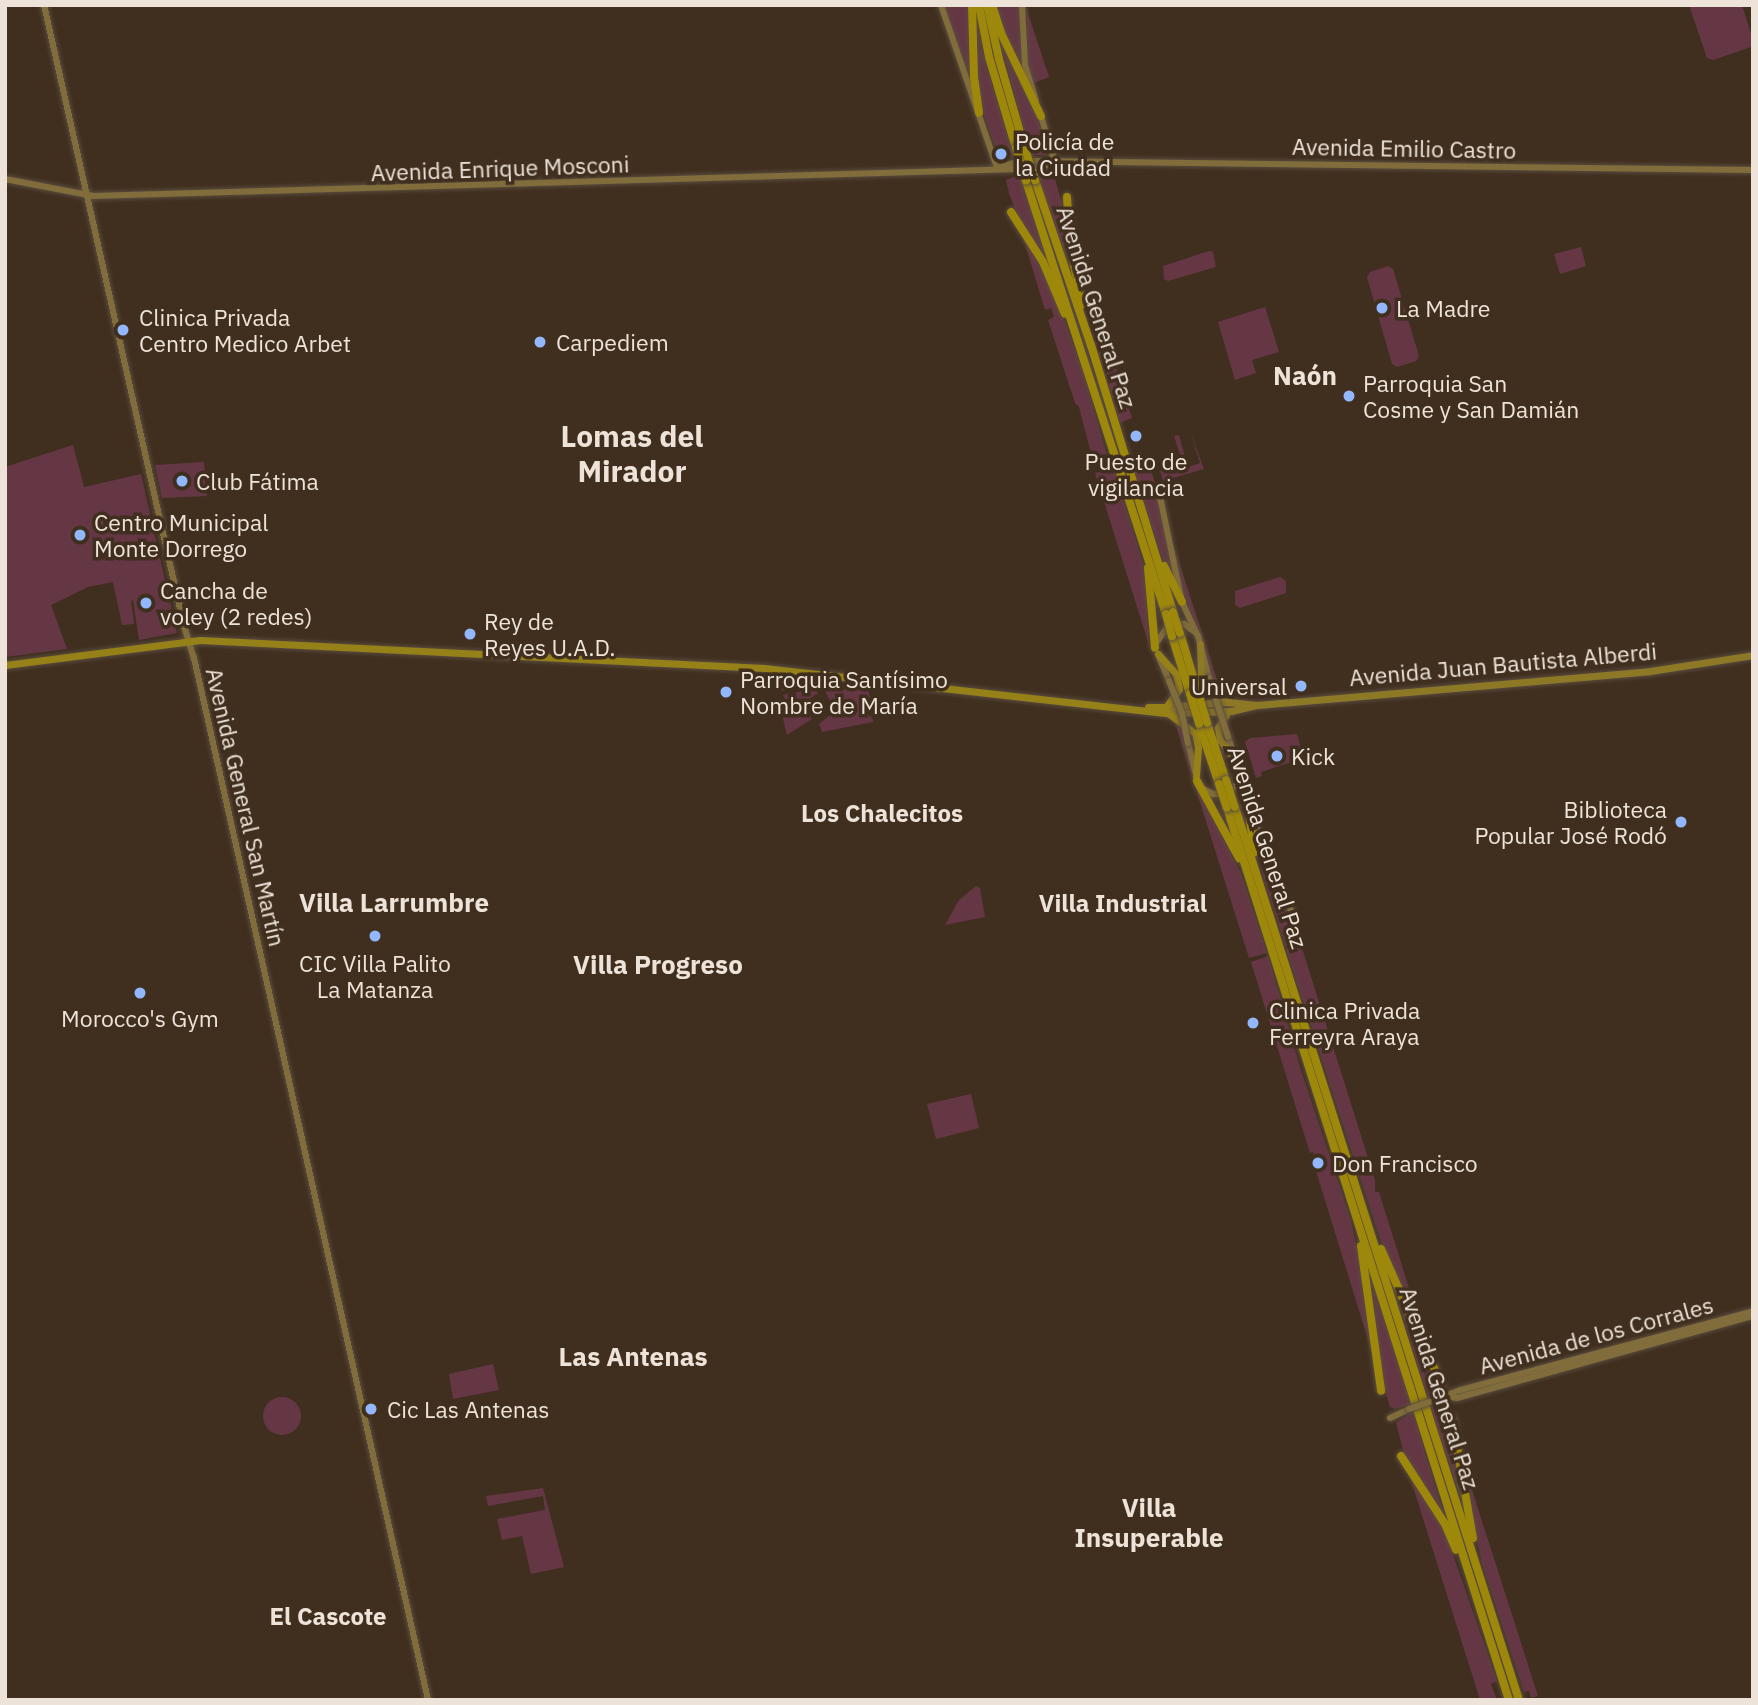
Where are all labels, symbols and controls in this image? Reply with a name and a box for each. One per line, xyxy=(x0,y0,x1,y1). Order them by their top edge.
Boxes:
place label: Policía de la Ciudad xyxy=(1015,127,1114,181)
street label: Avenida Emilio Castro xyxy=(1292,132,1516,164)
marker: Policía de la Ciudad xyxy=(993,146,1009,162)
street label: Avenida Enrique Mosconi xyxy=(370,150,630,186)
street label: Avenida General Paz xyxy=(1051,202,1143,412)
place label: La Madre xyxy=(1396,294,1490,322)
marker: La Madre xyxy=(1374,300,1390,316)
place label: Clinica Privada Centro Medico Arbet xyxy=(139,303,351,357)
marker: Clinica Privada Centro Medico Arbet xyxy=(113,320,133,340)
place label: Carpediem xyxy=(556,328,669,356)
marker: Carpediem xyxy=(530,332,550,352)
district label: Naón xyxy=(1273,360,1337,392)
place label: Parroquia San Cosme y San Damián xyxy=(1363,369,1579,423)
marker: Parroquia San Cosme y San Damián xyxy=(1341,388,1357,404)
district label: Lomas del Mirador xyxy=(561,418,703,488)
marker: Puesto de vigilancia xyxy=(1128,428,1144,444)
place label: Puesto de vigilancia xyxy=(1085,447,1187,501)
place label: Club Fátima xyxy=(196,467,319,495)
marker: Club Fátima xyxy=(174,473,190,489)
place label: Centro Municipal Monte Dorrego xyxy=(94,508,268,562)
marker: Centro Municipal Monte Dorrego xyxy=(72,527,88,543)
place label: Cancha de voley (2 redes) xyxy=(160,576,312,630)
marker: Cancha de voley (2 redes) xyxy=(138,595,154,611)
place label: Rey de Reyes U.A.D. xyxy=(484,607,616,661)
marker: Rey de Reyes U.A.D. xyxy=(462,626,478,642)
street label: Avenida Juan Bautista Alberdi xyxy=(1348,637,1658,691)
street label: Avenida General San Martín xyxy=(200,665,292,949)
place label: Parroquia Santísimo Nombre de María xyxy=(740,665,948,719)
place label: Universal xyxy=(1191,672,1287,700)
marker: Universal xyxy=(1293,678,1309,694)
marker: Parroquia Santísimo Nombre de María xyxy=(718,684,734,700)
street label: Avenida General Paz xyxy=(1222,742,1314,952)
place label: Kick xyxy=(1291,742,1335,770)
marker: Kick xyxy=(1269,748,1285,764)
place label: Biblioteca Popular José Rodó xyxy=(1474,795,1667,849)
district label: Los Chalecitos xyxy=(801,800,963,828)
marker: Biblioteca Popular José Rodó xyxy=(1673,814,1689,830)
district label: Villa Larrumbre xyxy=(299,887,489,919)
district label: Villa Industrial xyxy=(1039,890,1207,918)
marker: CIC Villa Palito La Matanza xyxy=(365,926,385,946)
place label: CIC Villa Palito La Matanza xyxy=(299,949,451,1003)
district label: Villa Progreso xyxy=(573,949,743,981)
marker: Morocco's Gym xyxy=(132,985,148,1001)
place label: Clinica Privada Ferreyra Araya xyxy=(1269,996,1420,1050)
place label: Morocco's Gym xyxy=(61,1004,219,1032)
marker: Clinica Privada Ferreyra Araya xyxy=(1243,1013,1263,1033)
place label: Don Francisco xyxy=(1332,1149,1478,1177)
marker: Don Francisco xyxy=(1310,1155,1326,1171)
street label: Avenida General Paz xyxy=(1394,1283,1486,1493)
street label: Avenida de los Corrales xyxy=(1476,1290,1716,1380)
district label: Las Antenas xyxy=(558,1341,708,1373)
place label: Cic Las Antenas xyxy=(387,1395,549,1423)
marker: Cic Las Antenas xyxy=(361,1399,381,1419)
district label: Villa Insuperable xyxy=(1075,1492,1223,1554)
district label: El Cascote xyxy=(269,1603,387,1631)

